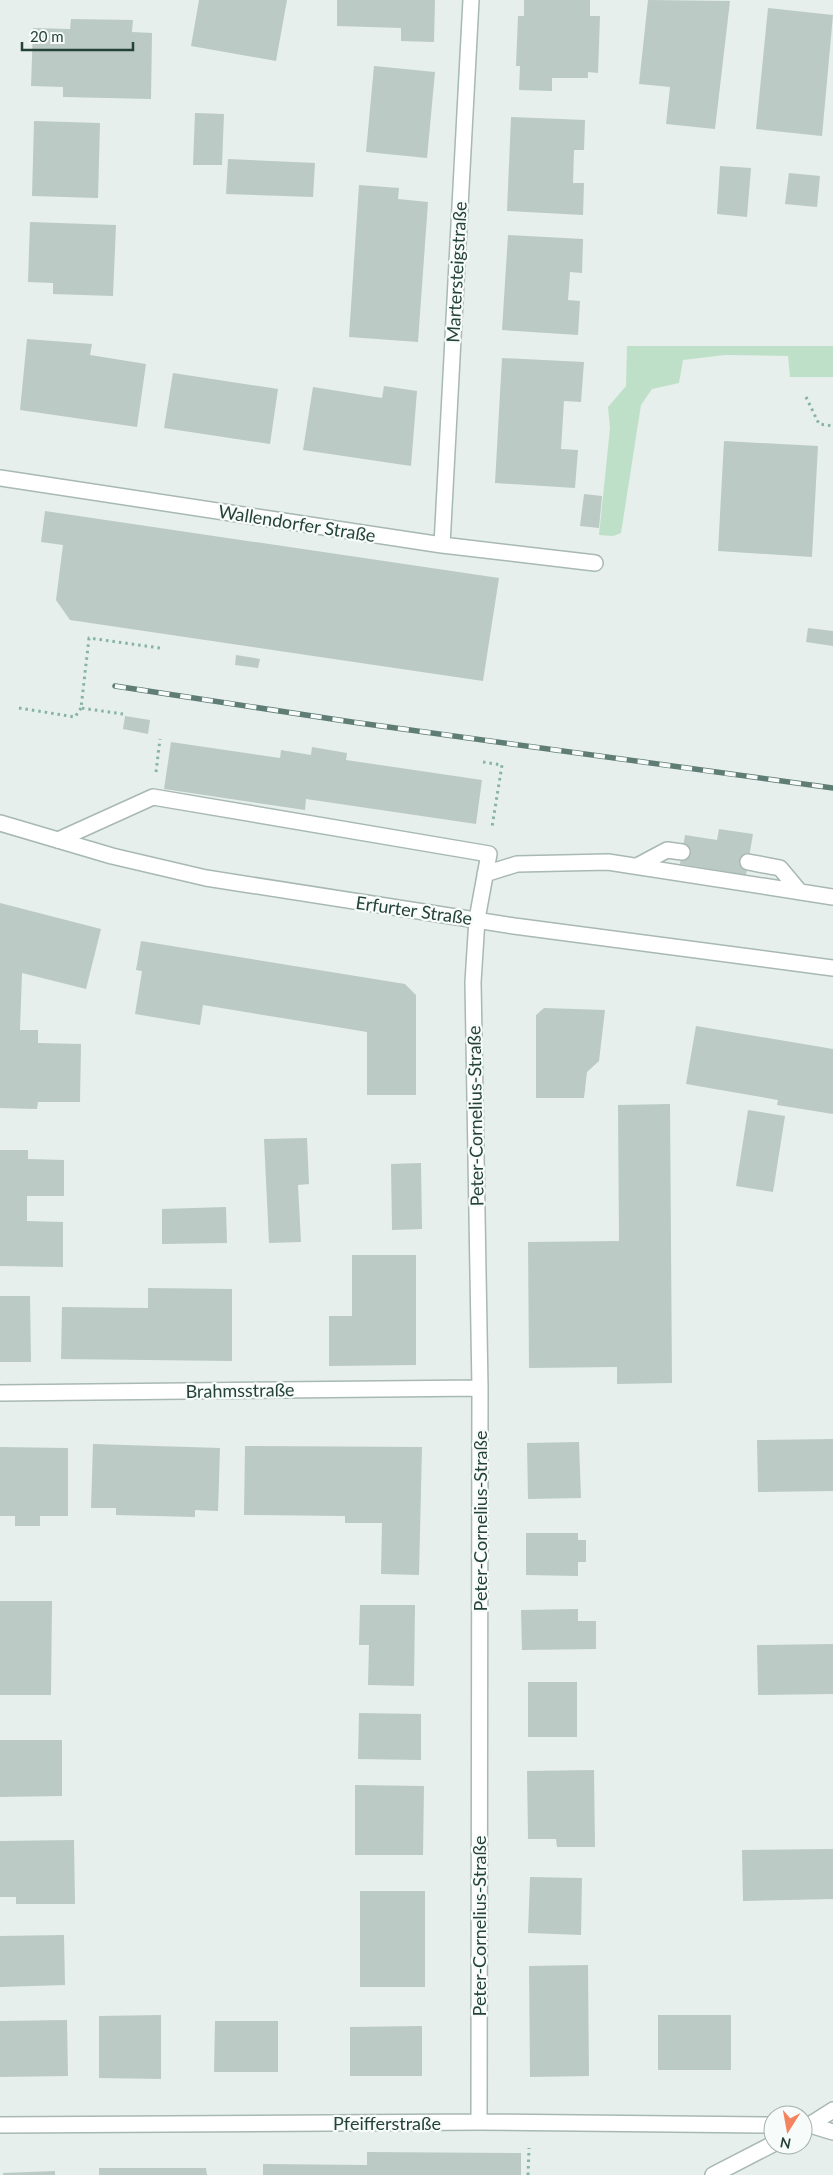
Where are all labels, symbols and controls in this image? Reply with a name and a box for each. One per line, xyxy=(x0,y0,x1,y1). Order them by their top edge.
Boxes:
scale bar xyxy=(22,20,134,52)
text: 20 m xyxy=(30,27,64,45)
street label: Martersteigstraße xyxy=(441,201,471,343)
street label: Wallendorfer Straße xyxy=(217,500,377,546)
street label: Erfurter Straße xyxy=(354,891,474,929)
street label: Peter-Cornelius-Straße xyxy=(462,1025,488,1207)
street label: Brahmsstraße xyxy=(185,1378,295,1402)
street label: Peter-Cornelius-Straße xyxy=(469,1431,491,1611)
street label: Peter-Cornelius-Straße xyxy=(468,1836,490,2016)
north arrow xyxy=(763,2105,813,2155)
street label: Pfeifferstraße xyxy=(333,2112,441,2134)
text: N xyxy=(779,2134,792,2153)

